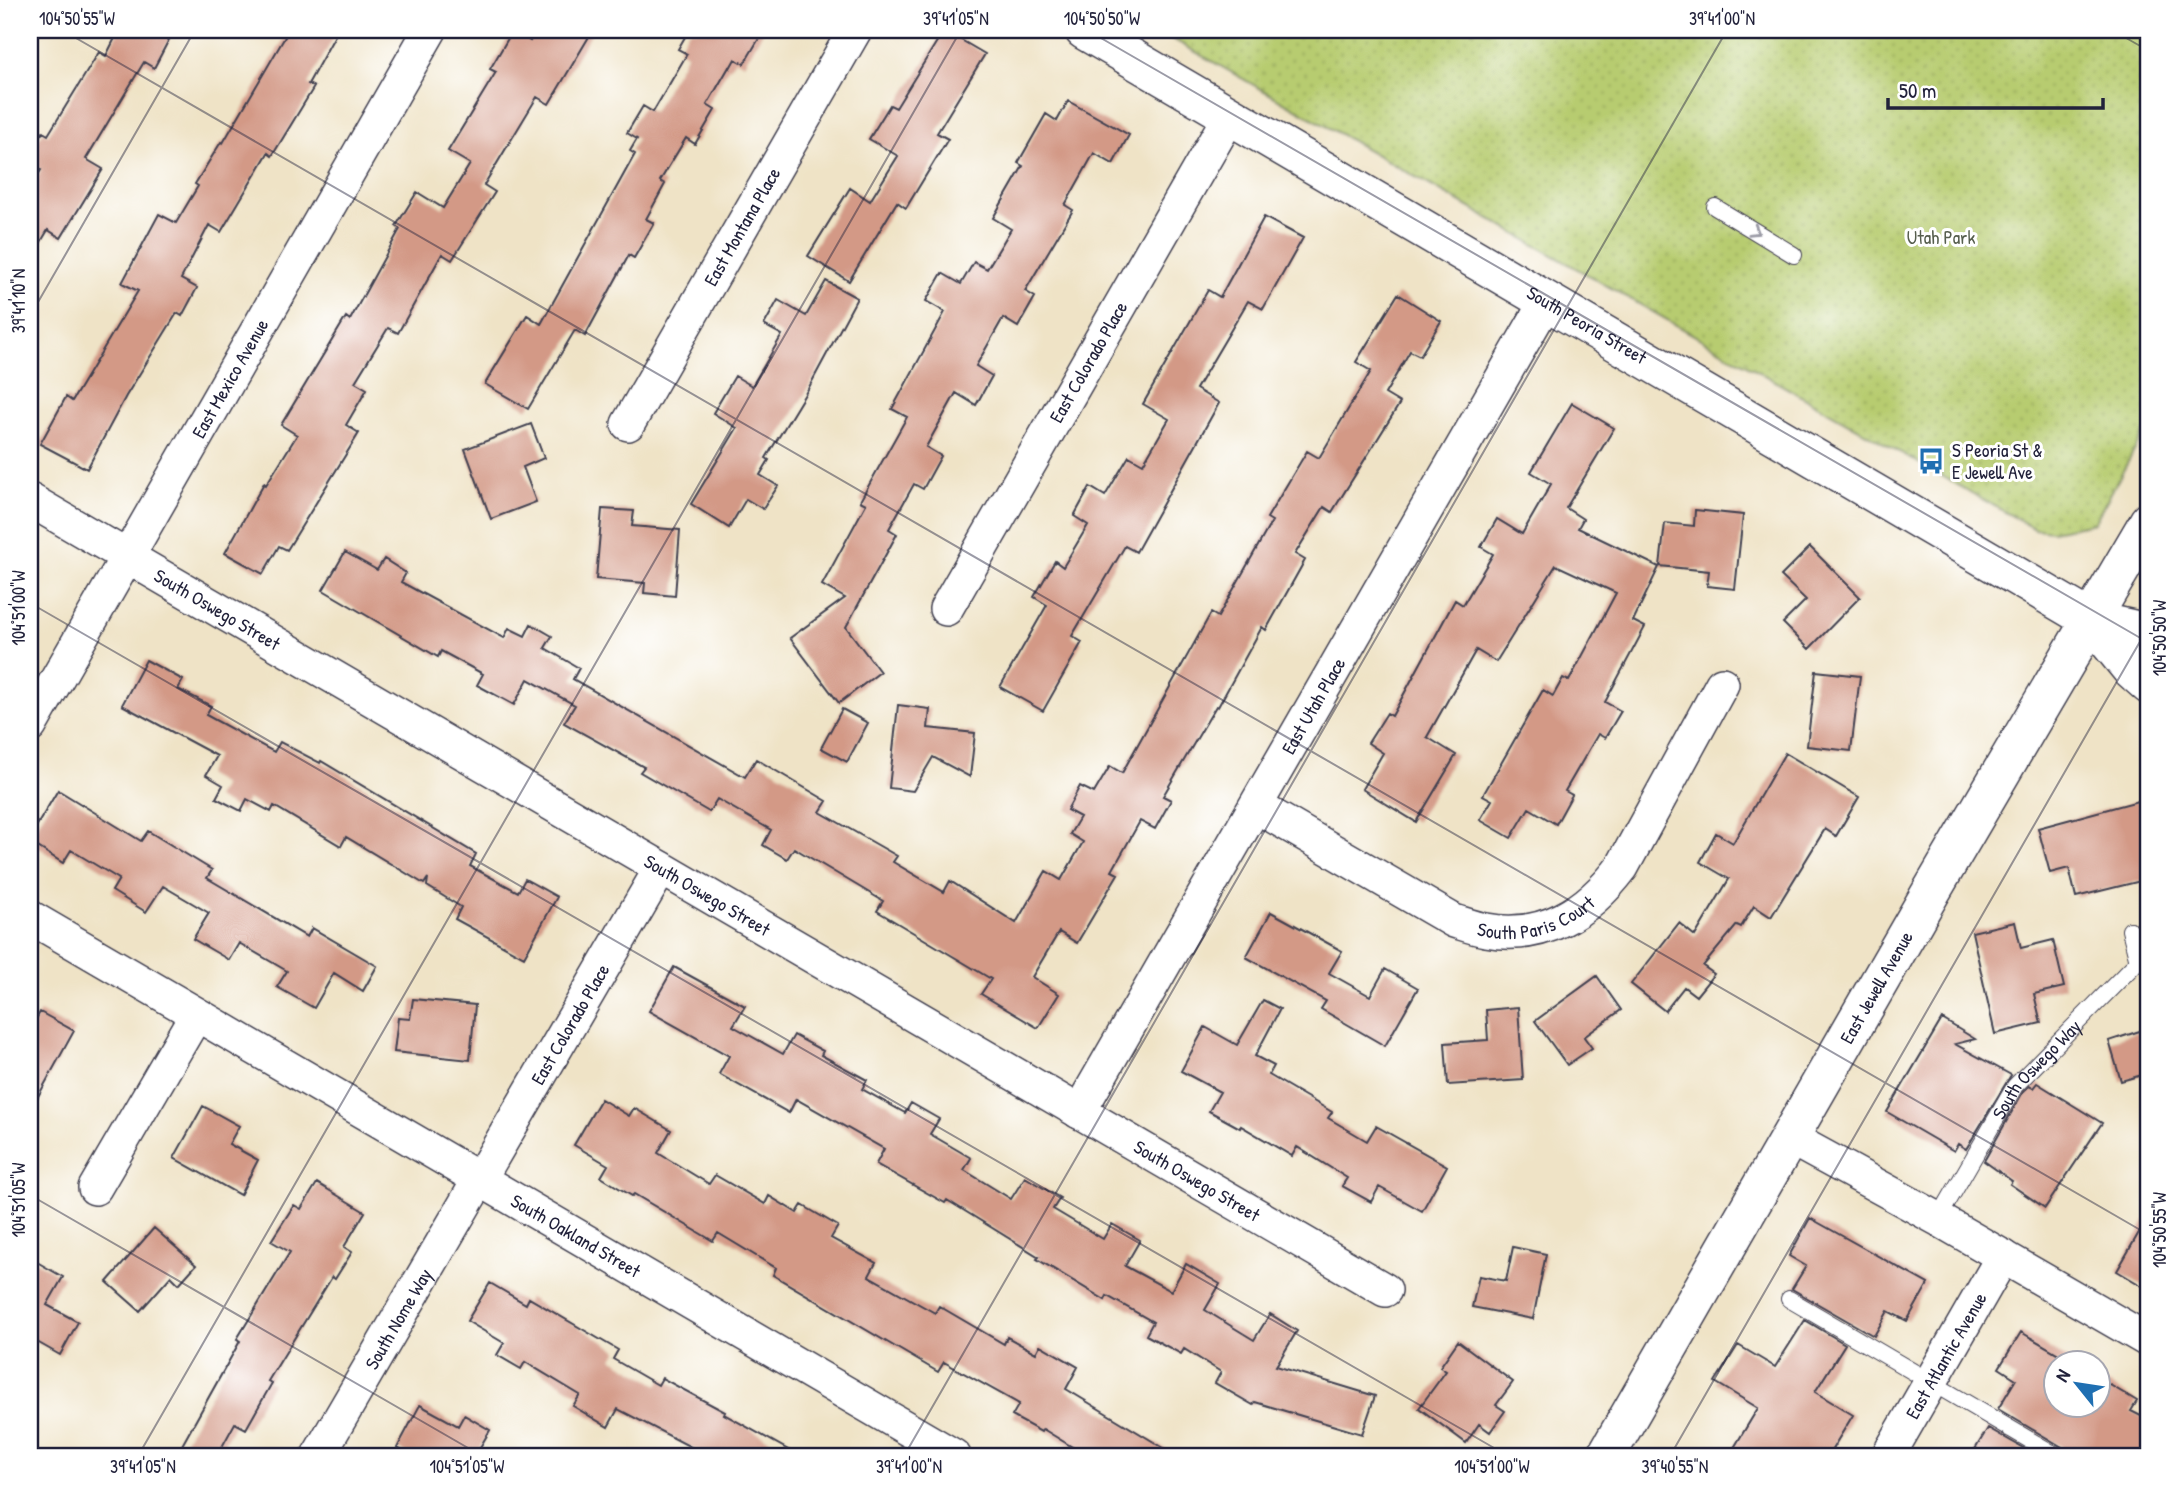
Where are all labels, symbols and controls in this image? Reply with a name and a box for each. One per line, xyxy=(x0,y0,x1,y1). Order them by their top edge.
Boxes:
text: 104°50'55"W xyxy=(39,6,115,31)
text: 39°41'05"N xyxy=(923,6,989,31)
text: 104°50'50"W xyxy=(1064,6,1140,31)
text: 39°41'00"N xyxy=(1689,6,1755,31)
scale bar xyxy=(1888,66,2104,110)
text: 50 m xyxy=(1899,76,1936,105)
street label: East Montana Place xyxy=(697,162,786,290)
one-way arrow xyxy=(1747,222,1760,235)
park label: Utah Park xyxy=(1907,224,1975,250)
text: 39°41'10"N xyxy=(6,269,31,333)
street label: South Peoria Street xyxy=(1522,279,1652,370)
street label: East Colorado Place xyxy=(1043,296,1133,427)
street label: East Mexico Avenue xyxy=(185,314,275,443)
place label: S Peoria St & E Jewell Ave xyxy=(1952,437,2043,485)
bus stop icon: S Peoria St & E Jewell Ave xyxy=(1916,446,1946,476)
street label: South Oswego Street xyxy=(150,562,286,657)
text: 104°51'00"W xyxy=(6,570,31,646)
text: 104°50'50"W xyxy=(2147,600,2172,676)
street label: East Utah Place xyxy=(1275,652,1352,759)
street label: South Oswego Street xyxy=(639,848,776,942)
street label: South Paris Court xyxy=(1475,889,1600,945)
street label: East Jewell Avenue xyxy=(1833,926,1919,1048)
street label: East Colorado Place xyxy=(524,959,616,1089)
street label: South Oswego Way xyxy=(1986,1014,2087,1124)
street label: South Oswego Street xyxy=(1129,1133,1265,1228)
text: 104°51'05"W xyxy=(6,1163,31,1237)
street label: South Oakland Street xyxy=(506,1187,646,1284)
text: 104°50'55"W xyxy=(2147,1192,2172,1268)
street label: South Nome Way xyxy=(358,1263,438,1374)
street label: East Atlantic Avenue xyxy=(1899,1287,1993,1423)
north arrow xyxy=(2042,1350,2112,1420)
text: N xyxy=(2048,1365,2076,1386)
text: 39°41'05"N xyxy=(110,1454,176,1479)
text: 104°51'05"W xyxy=(430,1454,504,1479)
text: 39°41'00"N xyxy=(876,1454,942,1479)
text: 104°51'00"W xyxy=(1454,1454,1530,1479)
text: 39°40'55"N xyxy=(1642,1454,1708,1479)

